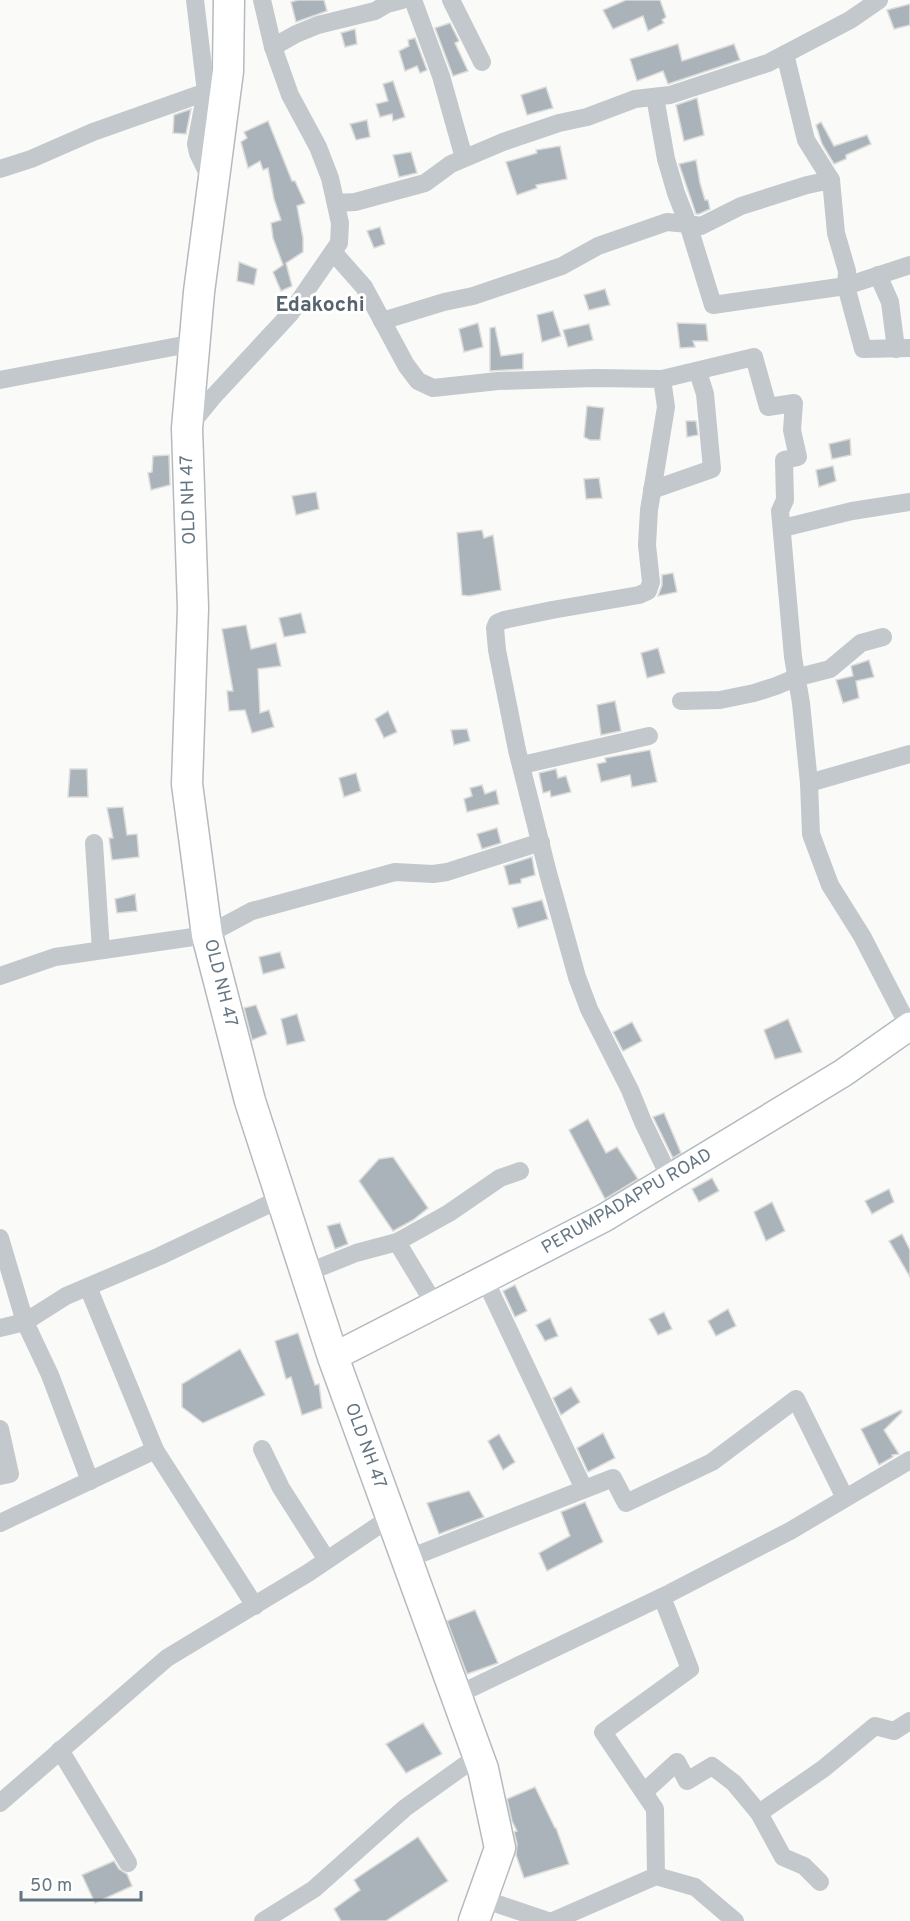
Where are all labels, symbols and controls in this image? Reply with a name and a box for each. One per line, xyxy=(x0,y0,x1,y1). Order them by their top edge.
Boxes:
district label: Edakochi xyxy=(275,292,365,319)
street label: OLD NH 47 xyxy=(176,455,202,545)
street label: OLD NH 47 xyxy=(198,937,242,1029)
street label: PERUMPADAPPU ROAD xyxy=(538,1144,716,1260)
street label: OLD NH 47 xyxy=(339,1400,391,1492)
scale bar xyxy=(21,1864,141,1902)
text: 50 m xyxy=(30,1875,72,1898)

